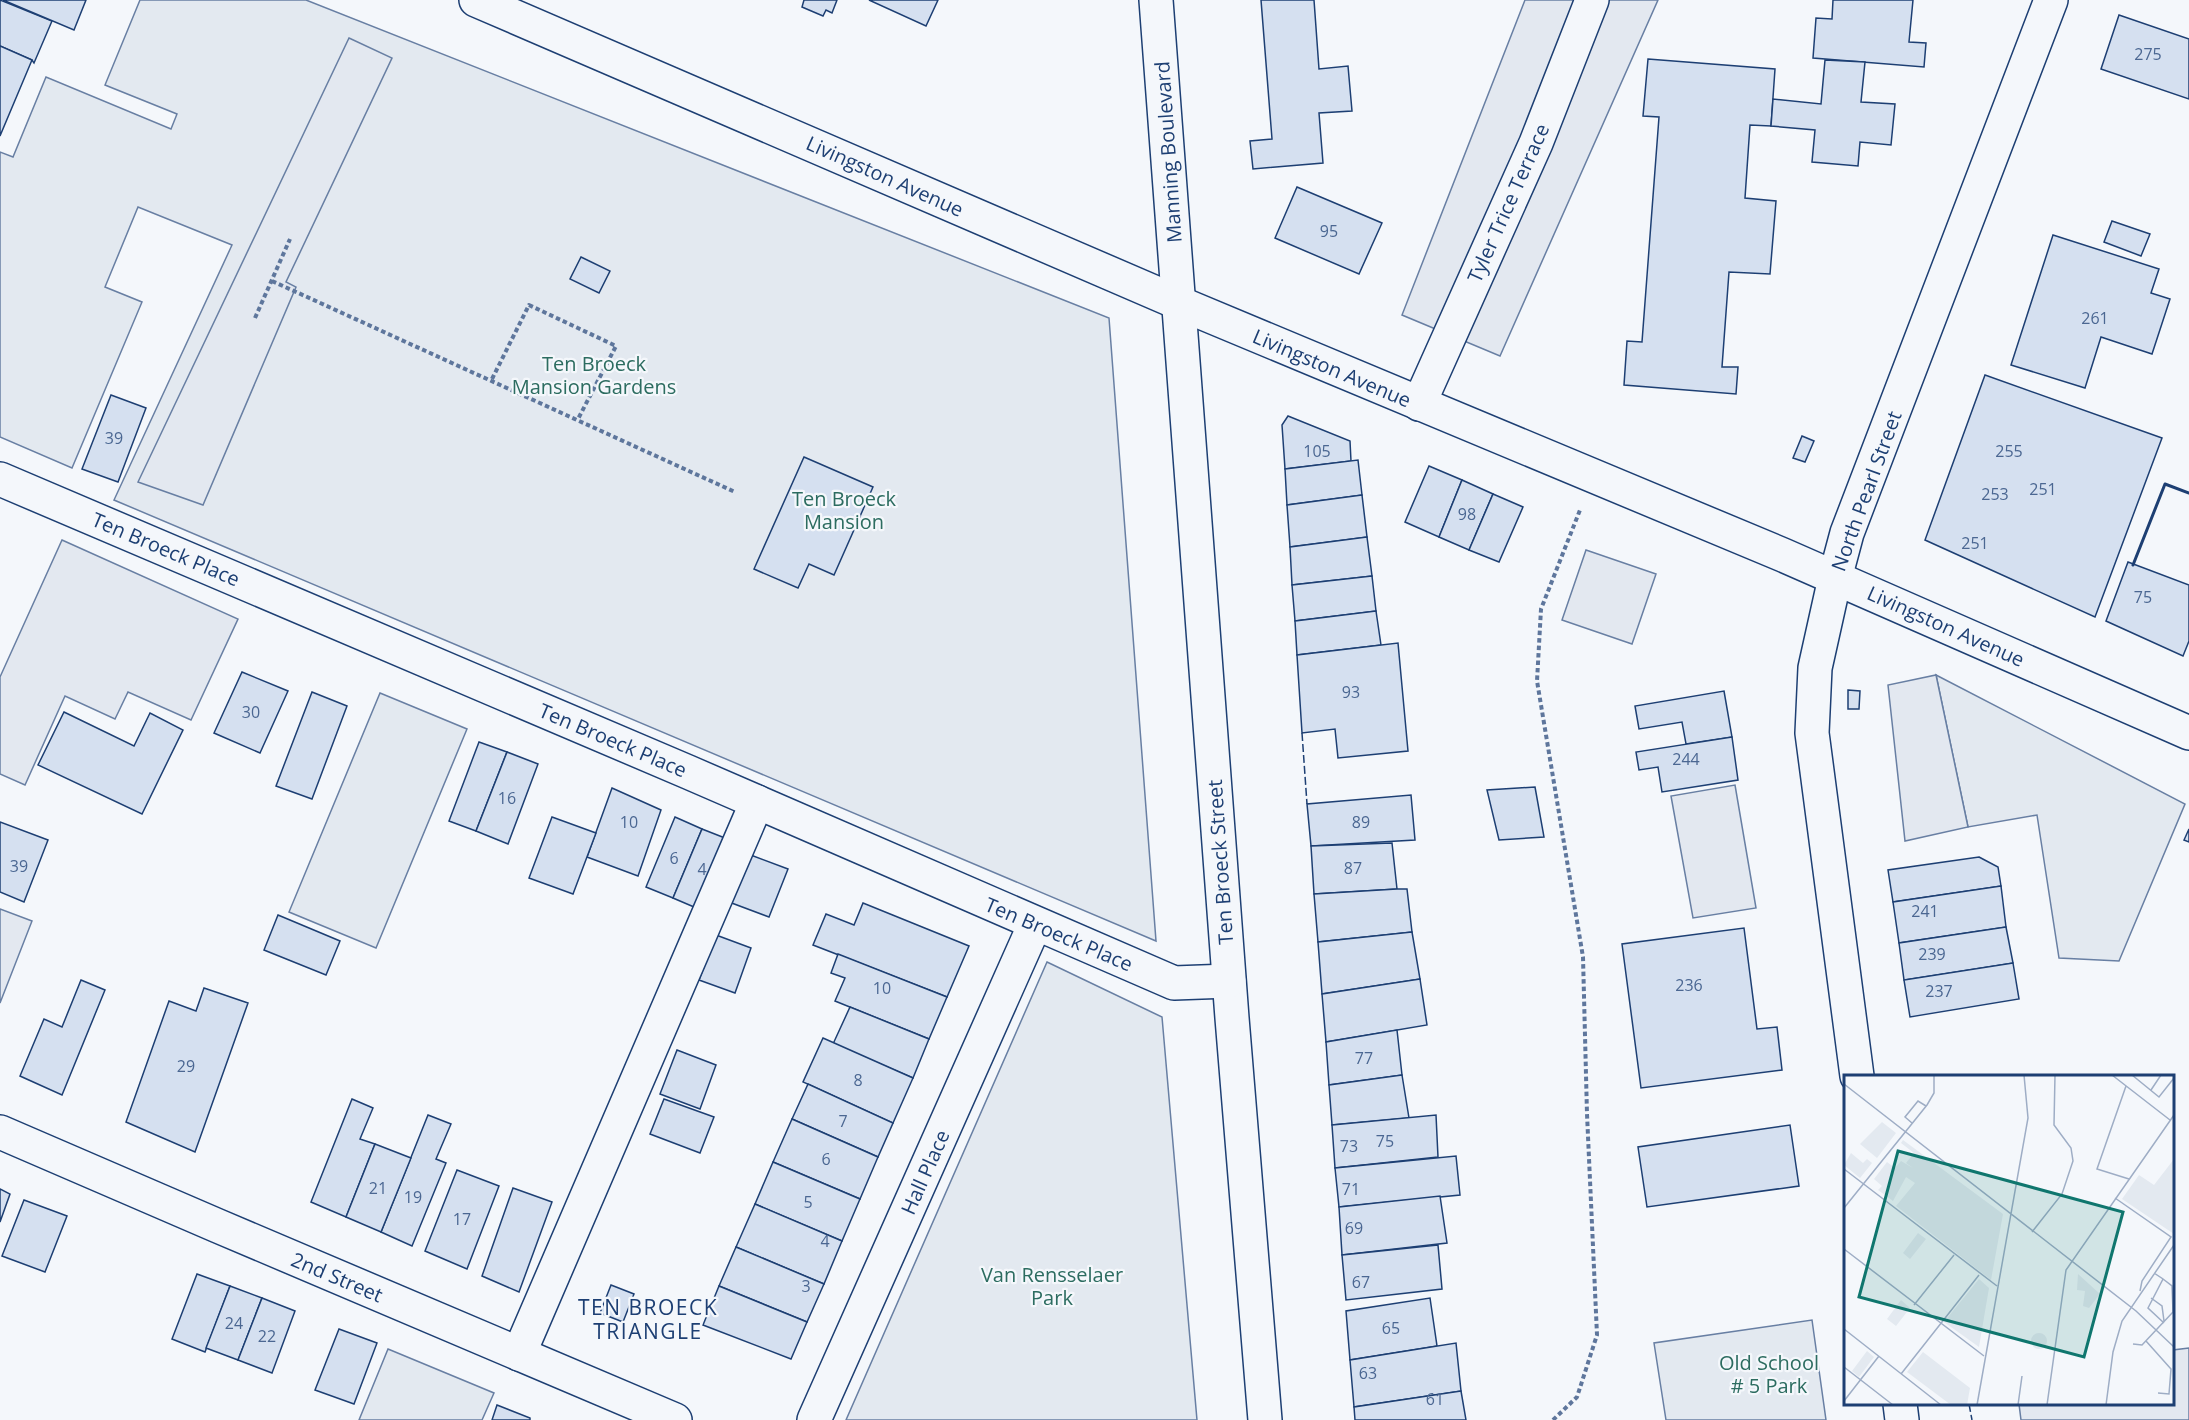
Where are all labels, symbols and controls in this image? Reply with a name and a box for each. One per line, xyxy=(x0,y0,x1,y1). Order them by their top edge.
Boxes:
house number: 275 xyxy=(2134,43,2162,65)
street label: Manning Boulevard xyxy=(1148,60,1188,244)
street label: Tyler Trice Terrace xyxy=(1461,119,1555,287)
street label: Livingston Avenue xyxy=(802,129,968,223)
house number: 95 xyxy=(1320,220,1338,242)
house number: 261 xyxy=(2081,307,2109,329)
street label: Livingston Avenue xyxy=(1249,322,1415,414)
park label: Ten Broeck Mansion Gardens xyxy=(512,350,676,400)
street label: North Pearl Street xyxy=(1824,407,1908,575)
house number: 39 xyxy=(105,427,123,449)
house number: 105 xyxy=(1303,440,1331,462)
house number: 255 xyxy=(1995,440,2023,462)
house number: 251 xyxy=(2029,478,2057,500)
house number: 253 xyxy=(1981,483,2009,505)
park label: Ten Broeck Mansion xyxy=(792,485,897,535)
house number: 98 xyxy=(1458,503,1476,525)
street label: Ten Broeck Place xyxy=(88,506,244,592)
house number: 251 xyxy=(1961,532,1989,554)
street label: Livingston Avenue xyxy=(1863,579,2029,673)
house number: 75 xyxy=(2134,586,2152,608)
house number: 93 xyxy=(1342,681,1360,703)
street label: Ten Broeck Place xyxy=(535,697,691,783)
house number: 30 xyxy=(242,701,260,723)
house number: 244 xyxy=(1672,748,1700,770)
street label: Ten Broeck Street xyxy=(1201,779,1239,945)
house number: 16 xyxy=(498,787,516,809)
house number: 10 xyxy=(620,811,638,833)
house number: 89 xyxy=(1352,811,1370,833)
house number: 6 xyxy=(669,847,679,869)
house number: 39 xyxy=(10,855,28,877)
house number: 87 xyxy=(1344,857,1362,879)
house number: 4 xyxy=(697,858,707,880)
street label: Ten Broeck Place xyxy=(981,891,1137,977)
house number: 241 xyxy=(1911,900,1939,922)
house number: 239 xyxy=(1918,943,1946,965)
house number: 236 xyxy=(1675,974,1703,996)
house number: 10 xyxy=(873,977,891,999)
house number: 237 xyxy=(1925,980,1953,1002)
house number: 77 xyxy=(1355,1047,1373,1069)
house number: 29 xyxy=(177,1055,195,1077)
house number: 8 xyxy=(853,1069,863,1091)
inset map xyxy=(1844,1075,2174,1405)
house number: 7 xyxy=(838,1110,848,1132)
street label: Hall Place xyxy=(894,1125,956,1219)
house number: 75 xyxy=(1376,1130,1394,1152)
house number: 73 xyxy=(1340,1135,1358,1157)
house number: 6 xyxy=(821,1148,831,1170)
house number: 21 xyxy=(369,1177,387,1199)
house number: 71 xyxy=(1342,1178,1360,1200)
house number: 19 xyxy=(404,1186,422,1208)
house number: 5 xyxy=(803,1191,813,1213)
house number: 17 xyxy=(453,1208,471,1230)
house number: 69 xyxy=(1345,1217,1363,1239)
house number: 4 xyxy=(820,1230,830,1252)
street label: 2nd Street xyxy=(287,1246,387,1308)
park label: Van Rensselaer Park xyxy=(981,1261,1123,1311)
house number: 67 xyxy=(1352,1271,1370,1293)
house number: 3 xyxy=(801,1275,811,1297)
district label: TEN BROECK TRIANGLE xyxy=(578,1293,718,1345)
house number: 24 xyxy=(225,1312,243,1334)
house number: 65 xyxy=(1382,1317,1400,1339)
house number: 22 xyxy=(258,1325,276,1347)
park label: Old School # 5 Park xyxy=(1719,1349,1819,1399)
house number: 63 xyxy=(1359,1362,1377,1384)
house number: 61 xyxy=(1426,1388,1444,1410)

